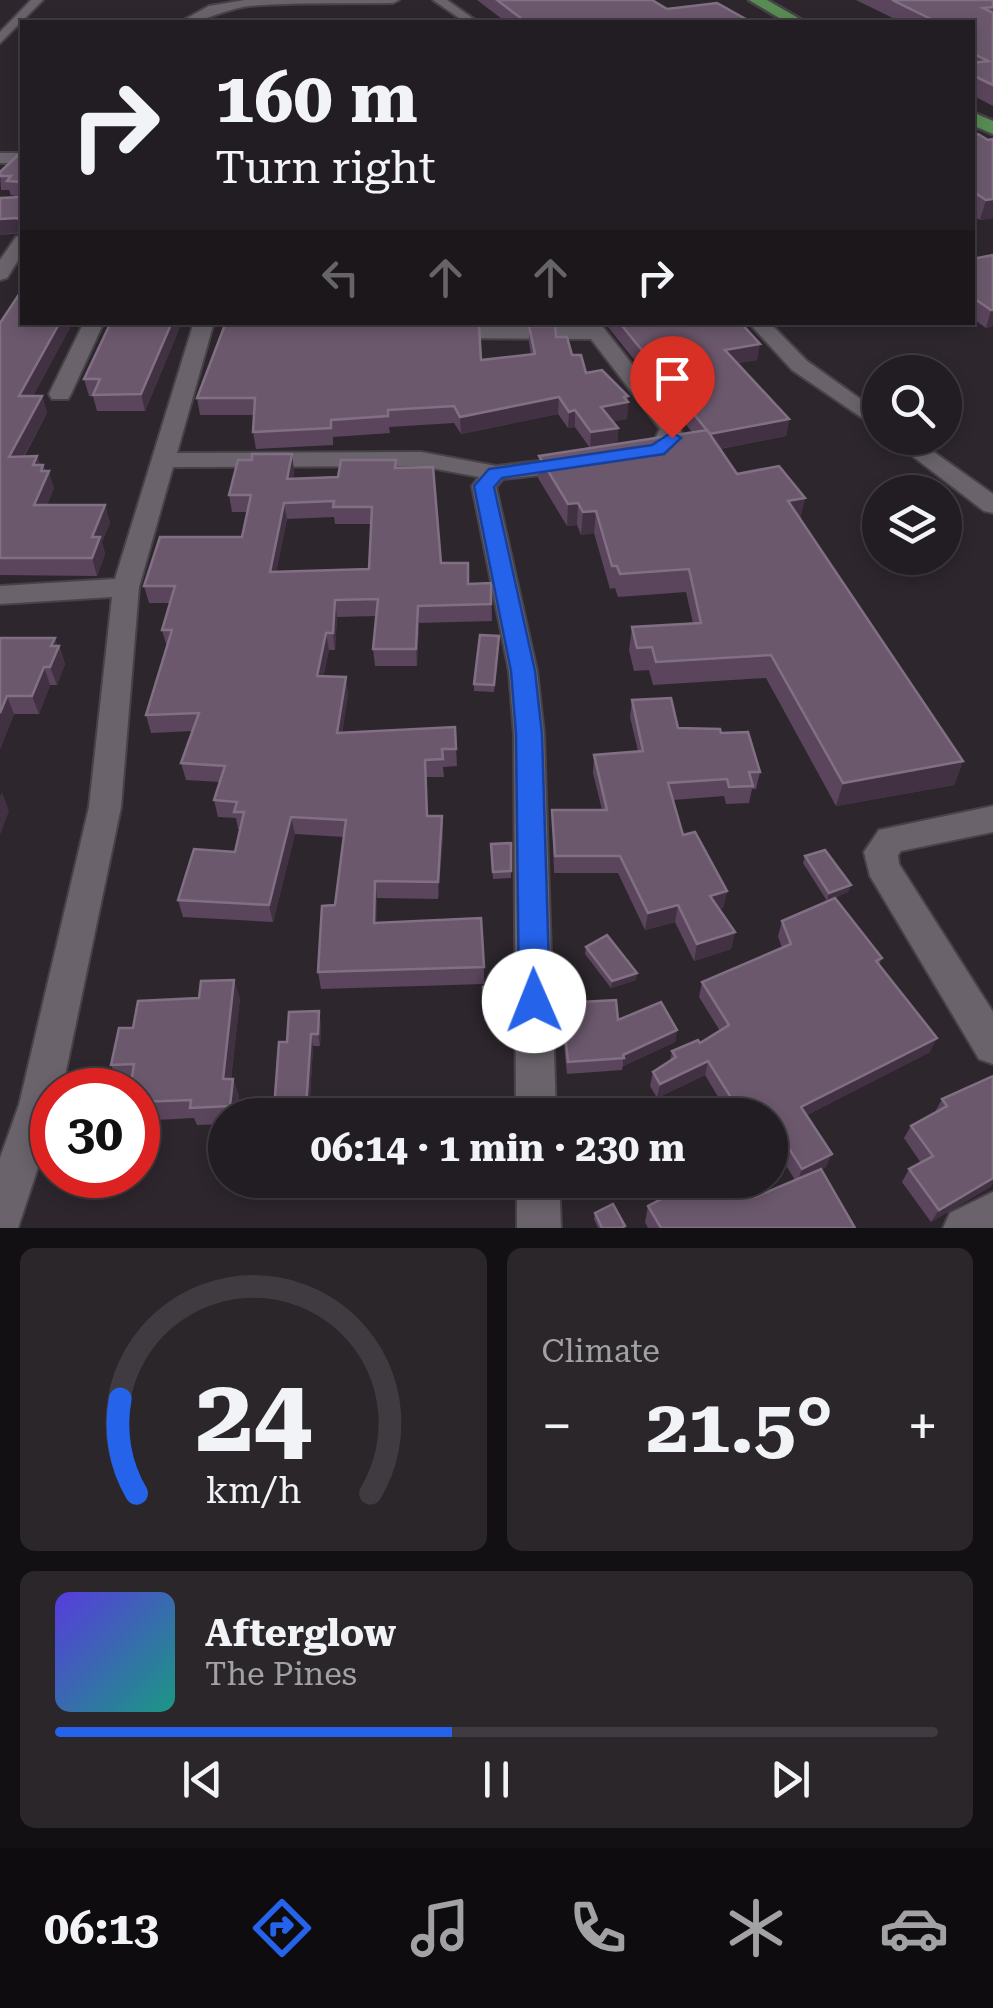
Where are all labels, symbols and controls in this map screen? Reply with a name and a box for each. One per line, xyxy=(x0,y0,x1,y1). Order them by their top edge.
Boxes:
text: 160 m xyxy=(215,57,418,139)
icon: right xyxy=(50,60,180,190)
text: Turn right xyxy=(215,141,436,194)
icon: left xyxy=(313,250,368,305)
icon: ahead xyxy=(418,250,473,305)
icon: ahead xyxy=(523,250,578,305)
icon: right xyxy=(628,250,683,305)
pin xyxy=(630,336,715,439)
icon: arrive xyxy=(645,351,700,406)
map controls xyxy=(862,355,962,575)
button: search xyxy=(862,355,962,455)
button: layers xyxy=(862,475,962,575)
position arrow xyxy=(482,949,586,1053)
speed limit sign: 30 xyxy=(30,1068,160,1198)
text: 06:14 · 1 min · 230 m xyxy=(311,1126,685,1170)
text: Climate xyxy=(542,1332,660,1370)
text: 24 xyxy=(195,1355,311,1476)
text: 21.5° xyxy=(646,1382,833,1470)
text: − xyxy=(542,1394,572,1458)
text: + xyxy=(907,1394,938,1458)
text: km/h xyxy=(205,1470,301,1512)
text: Afterglow xyxy=(205,1611,396,1655)
text: The Pines xyxy=(205,1655,357,1693)
icon: previous xyxy=(175,1752,230,1807)
icon: pause xyxy=(469,1752,524,1807)
icon: next xyxy=(763,1752,818,1807)
icon: directions xyxy=(247,1893,317,1963)
icon: music xyxy=(405,1893,475,1963)
icon: phone xyxy=(563,1893,633,1963)
icon: climate xyxy=(721,1893,791,1963)
icon: car xyxy=(879,1893,949,1963)
text: 06:13 xyxy=(44,1902,159,1955)

